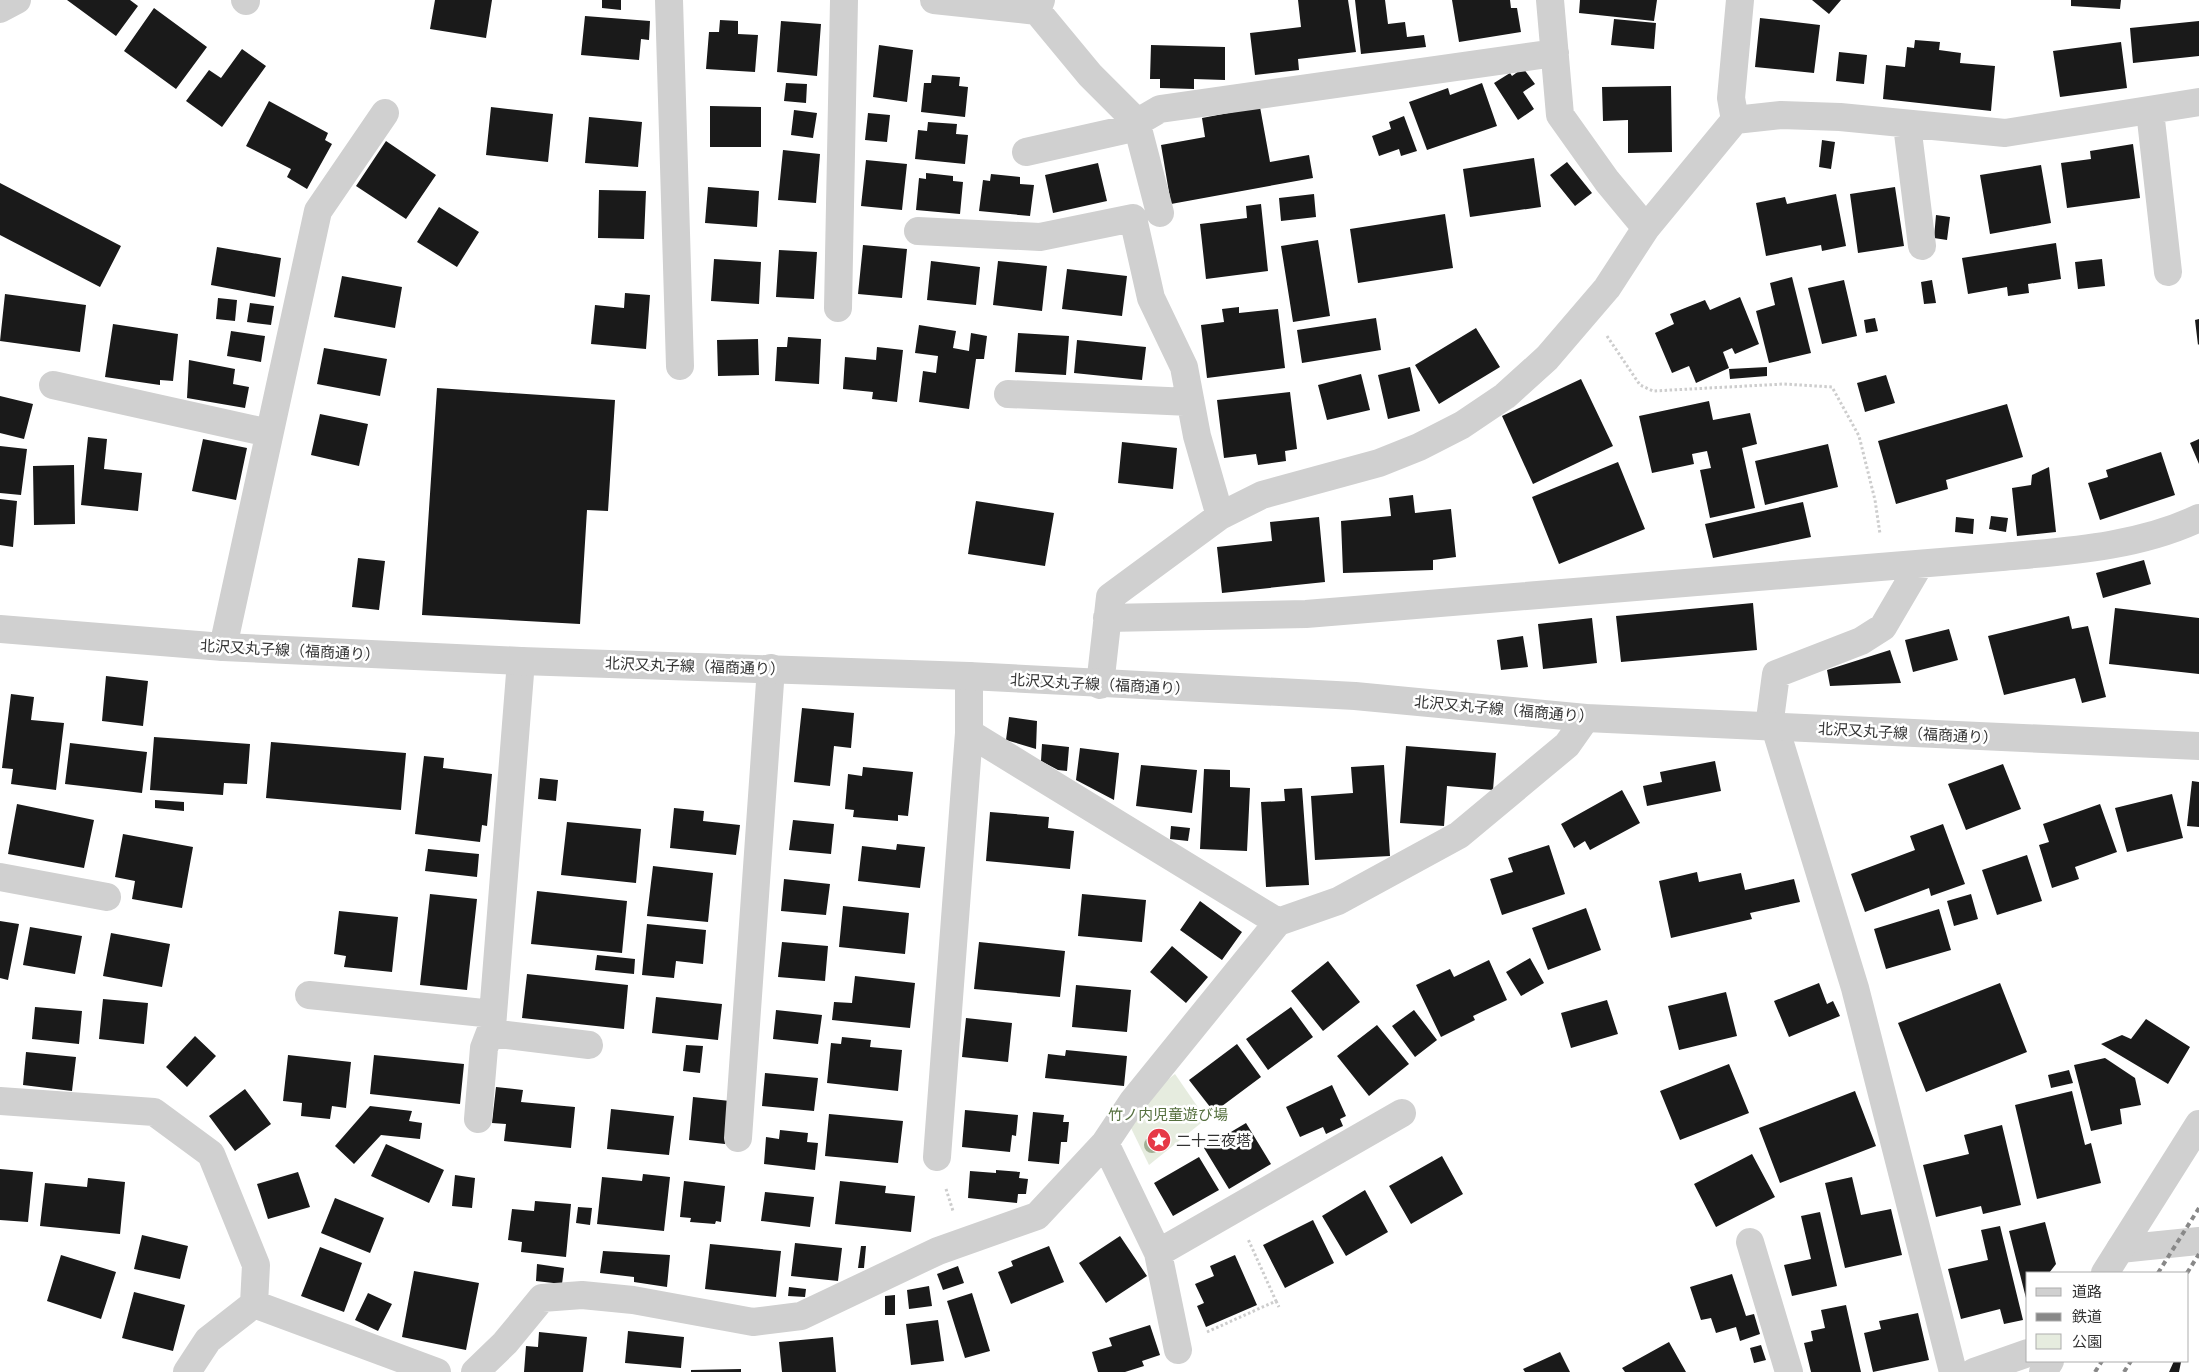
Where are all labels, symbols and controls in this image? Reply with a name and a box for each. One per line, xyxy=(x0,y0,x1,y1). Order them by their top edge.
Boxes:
street label: 北沢又丸子線（福商通り） xyxy=(200,636,380,664)
street label: 北沢又丸子線（福商通り） xyxy=(605,653,785,679)
street label: 北沢又丸子線（福商通り） xyxy=(1010,670,1190,698)
street label: 北沢又丸子線（福商通り） xyxy=(1414,692,1594,726)
street label: 北沢又丸子線（福商通り） xyxy=(1818,719,1998,747)
park label: 竹ノ内児童遊び場 xyxy=(1108,1105,1228,1124)
place icon: 二十三夜塔 xyxy=(1146,1127,1172,1153)
place label: 二十三夜塔 xyxy=(1176,1131,1251,1150)
legend xyxy=(2026,1272,2189,1362)
text: 道路 xyxy=(2072,1282,2102,1301)
text: 鉄道 xyxy=(2072,1307,2102,1326)
text: 公園 xyxy=(2072,1332,2102,1351)

